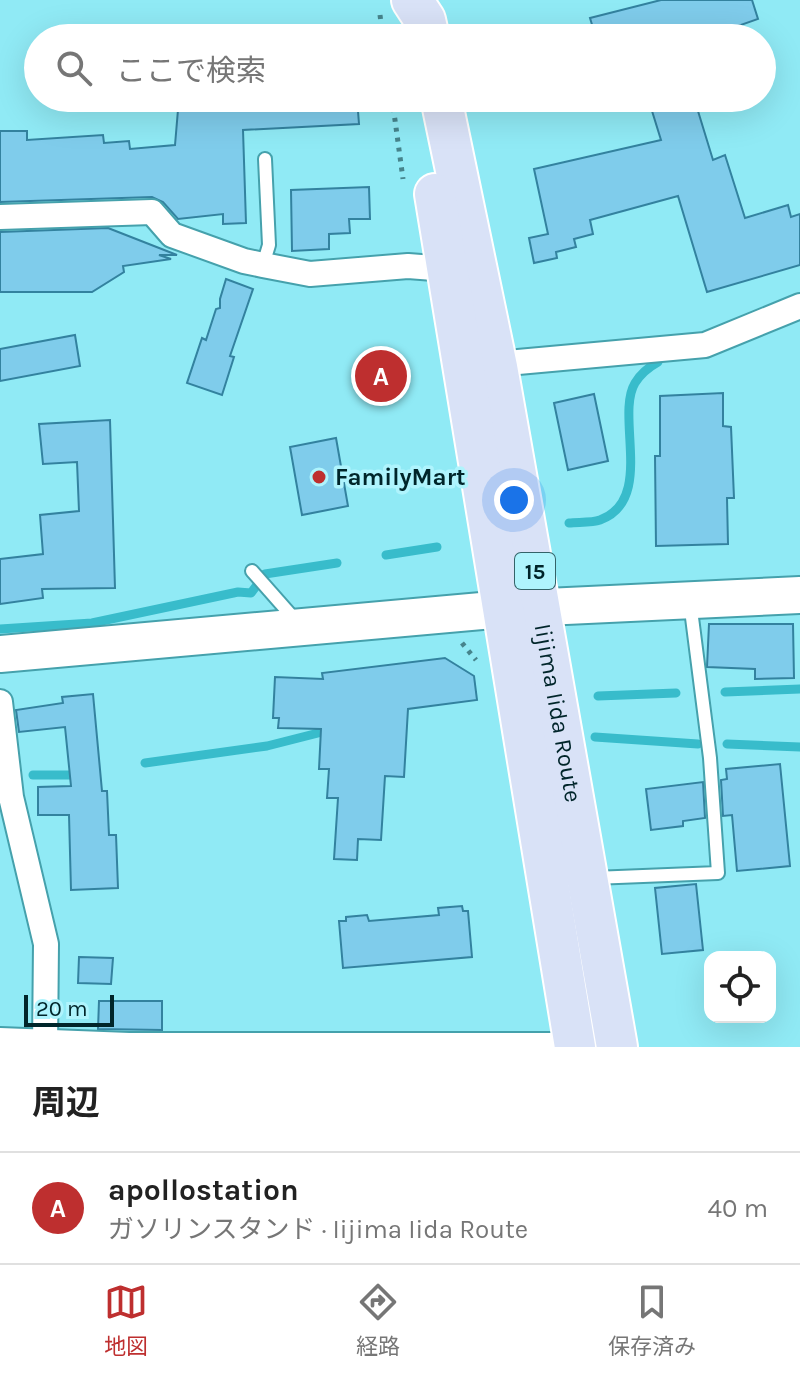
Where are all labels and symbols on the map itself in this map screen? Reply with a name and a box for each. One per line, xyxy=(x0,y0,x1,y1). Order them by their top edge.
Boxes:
pin: A xyxy=(355,346,407,406)
place label: FamilyMart xyxy=(335,463,466,491)
marker: FamilyMart xyxy=(310,468,328,486)
your location xyxy=(494,480,534,520)
road number: 15 xyxy=(515,553,555,589)
street label: Iijima Iida Route xyxy=(529,621,588,804)
scale bar xyxy=(24,991,114,1027)

